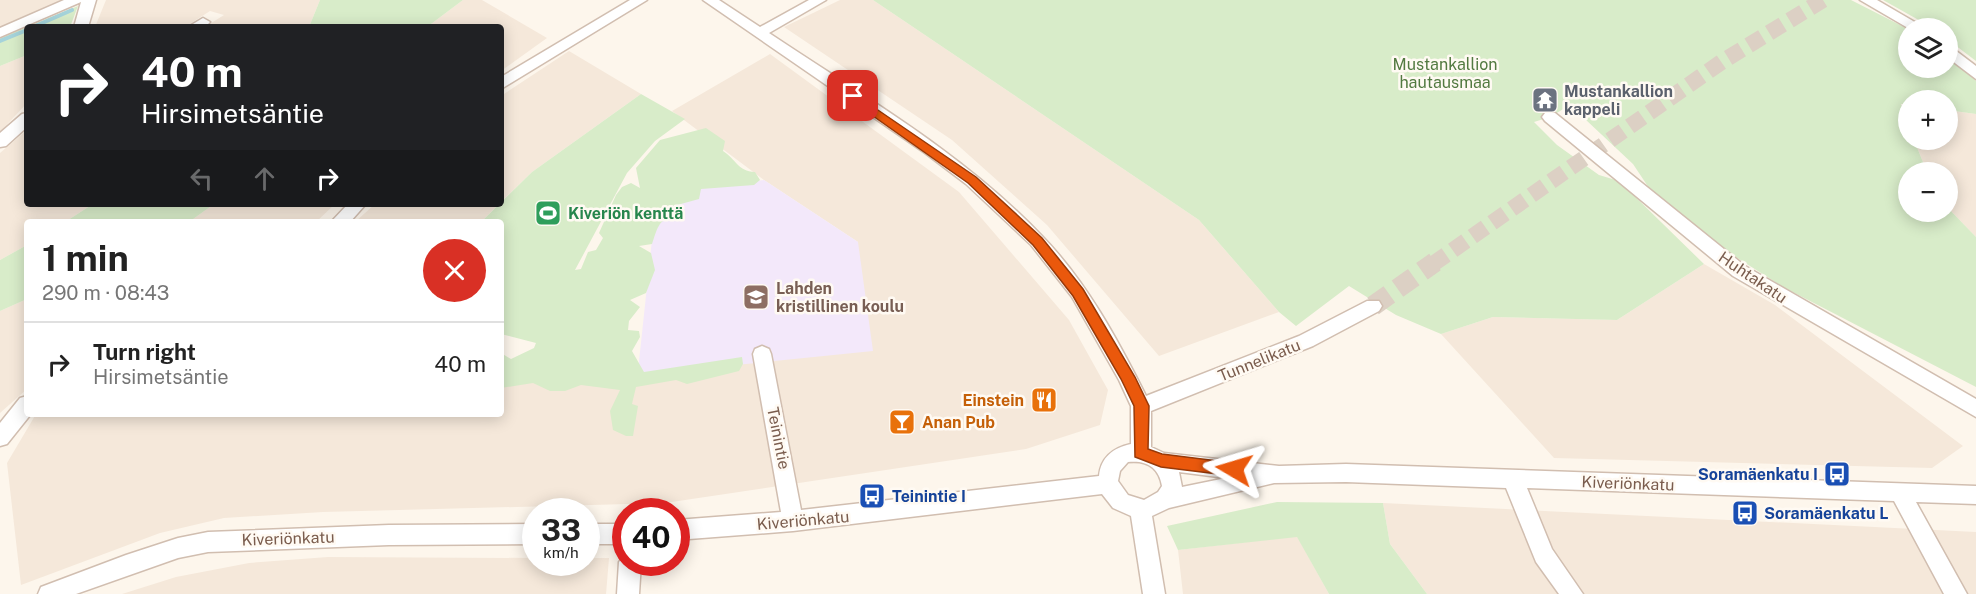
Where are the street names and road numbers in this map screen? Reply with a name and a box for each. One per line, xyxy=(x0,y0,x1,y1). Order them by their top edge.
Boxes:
street label: Huhtakatu xyxy=(1715,248,1790,307)
street label: Tunnelikatu xyxy=(1215,335,1303,386)
street label: Teinintie xyxy=(763,405,794,471)
street label: Kiveriönkatu xyxy=(1581,472,1675,495)
street label: Kiveriönkatu xyxy=(756,507,850,534)
street label: Kiveriönkatu xyxy=(241,527,335,550)

